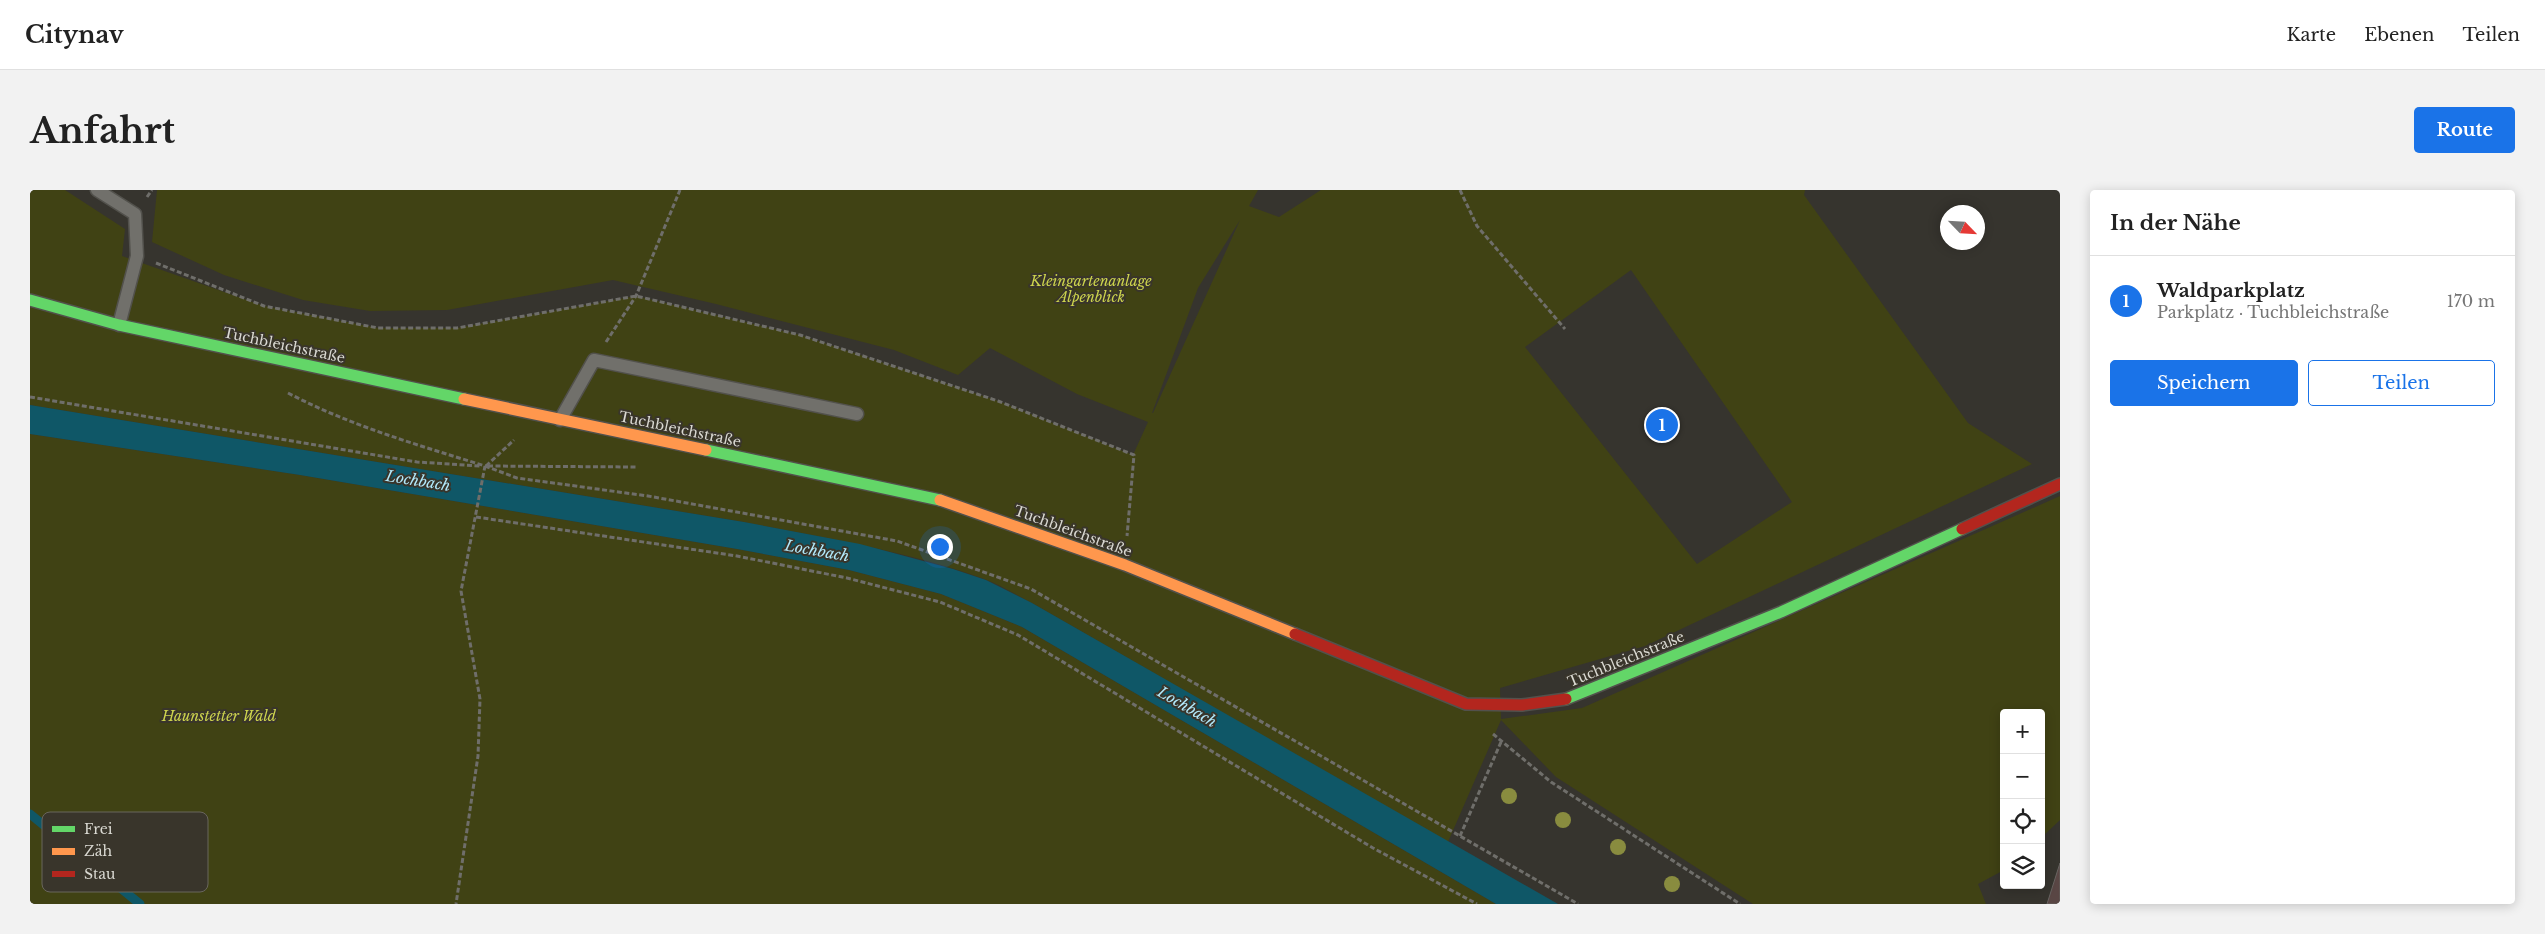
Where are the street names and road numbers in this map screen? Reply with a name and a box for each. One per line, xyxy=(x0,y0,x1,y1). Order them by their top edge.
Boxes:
street label: Tuchbleichstraße xyxy=(221,323,347,367)
street label: Tuchbleichstraße xyxy=(617,407,743,451)
street label: Tuchbleichstraße xyxy=(1012,501,1134,561)
street label: Tuchbleichstraße xyxy=(1565,627,1687,691)

